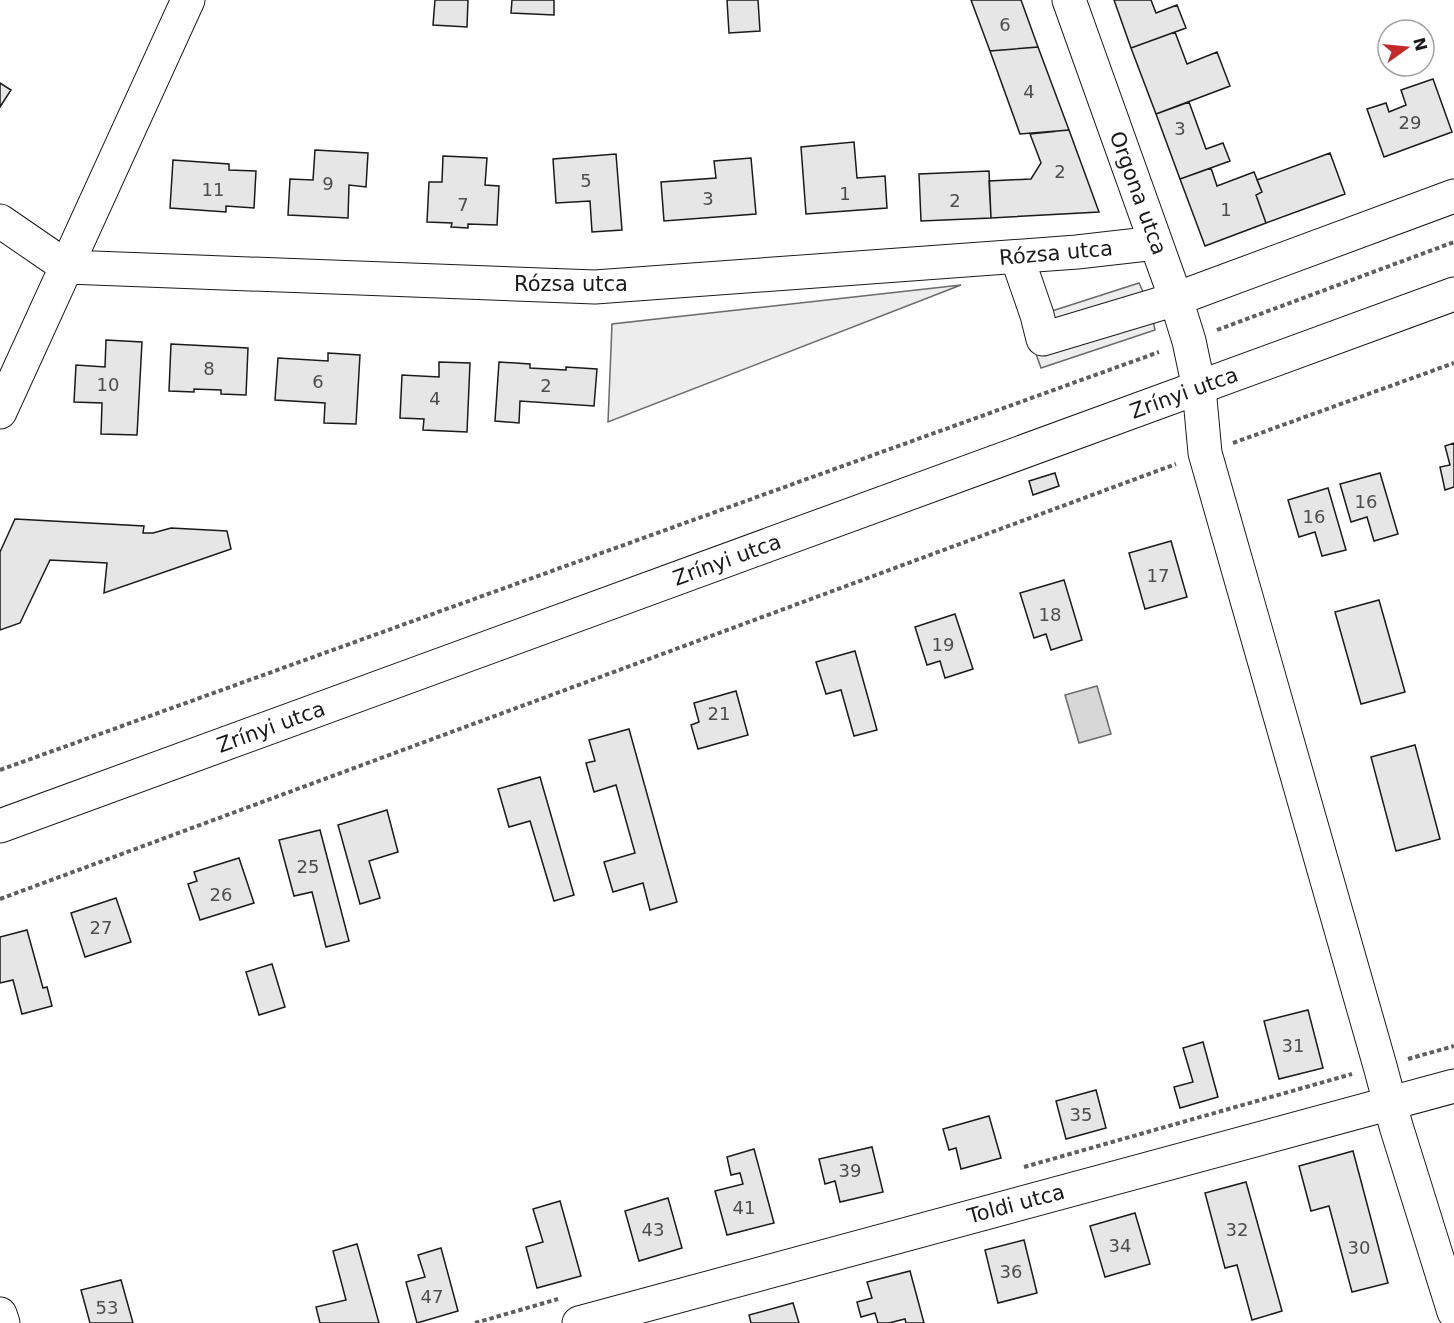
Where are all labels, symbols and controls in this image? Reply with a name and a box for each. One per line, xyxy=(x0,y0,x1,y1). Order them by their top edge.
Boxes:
house number: 6 xyxy=(999,14,1011,35)
north arrow xyxy=(1376,18,1436,78)
text: N xyxy=(1409,35,1431,53)
house number: 4 xyxy=(1023,81,1035,102)
house number: 29 xyxy=(1399,112,1421,133)
house number: 3 xyxy=(1174,118,1186,139)
street label: Orgona utca xyxy=(1105,128,1171,258)
house number: 2 xyxy=(1054,161,1066,182)
house number: 5 xyxy=(580,170,592,191)
house number: 9 xyxy=(322,173,334,194)
house number: 11 xyxy=(202,179,224,200)
house number: 1 xyxy=(839,183,851,204)
house number: 3 xyxy=(702,188,714,209)
house number: 2 xyxy=(949,190,961,211)
house number: 7 xyxy=(457,194,469,215)
house number: 1 xyxy=(1220,199,1232,220)
street label: Rózsa utca xyxy=(998,236,1114,270)
street label: Rózsa utca xyxy=(514,272,628,296)
house number: 8 xyxy=(203,358,215,379)
street label: Zrínyi utca xyxy=(1127,362,1241,424)
house number: 6 xyxy=(312,371,324,392)
house number: 10 xyxy=(97,374,119,395)
house number: 2 xyxy=(540,375,552,396)
house number: 4 xyxy=(429,388,441,409)
house number: 16 xyxy=(1355,491,1377,512)
house number: 16 xyxy=(1303,506,1325,527)
street label: Zrínyi utca xyxy=(670,529,784,591)
house number: 17 xyxy=(1147,565,1169,586)
house number: 18 xyxy=(1039,604,1061,625)
house number: 19 xyxy=(932,634,954,655)
street label: Zrínyi utca xyxy=(214,696,328,758)
house number: 21 xyxy=(708,703,730,724)
house number: 25 xyxy=(297,856,319,877)
house number: 26 xyxy=(210,884,232,905)
house number: 27 xyxy=(90,917,112,938)
house number: 31 xyxy=(1282,1035,1304,1056)
house number: 35 xyxy=(1070,1104,1092,1125)
house number: 39 xyxy=(839,1160,861,1181)
street label: Toldi utca xyxy=(964,1180,1067,1229)
house number: 41 xyxy=(733,1197,755,1218)
house number: 43 xyxy=(642,1219,664,1240)
house number: 32 xyxy=(1226,1219,1248,1240)
house number: 34 xyxy=(1109,1235,1131,1256)
house number: 30 xyxy=(1348,1237,1370,1258)
house number: 36 xyxy=(1000,1261,1022,1282)
house number: 47 xyxy=(421,1286,443,1307)
house number: 53 xyxy=(96,1297,118,1318)

